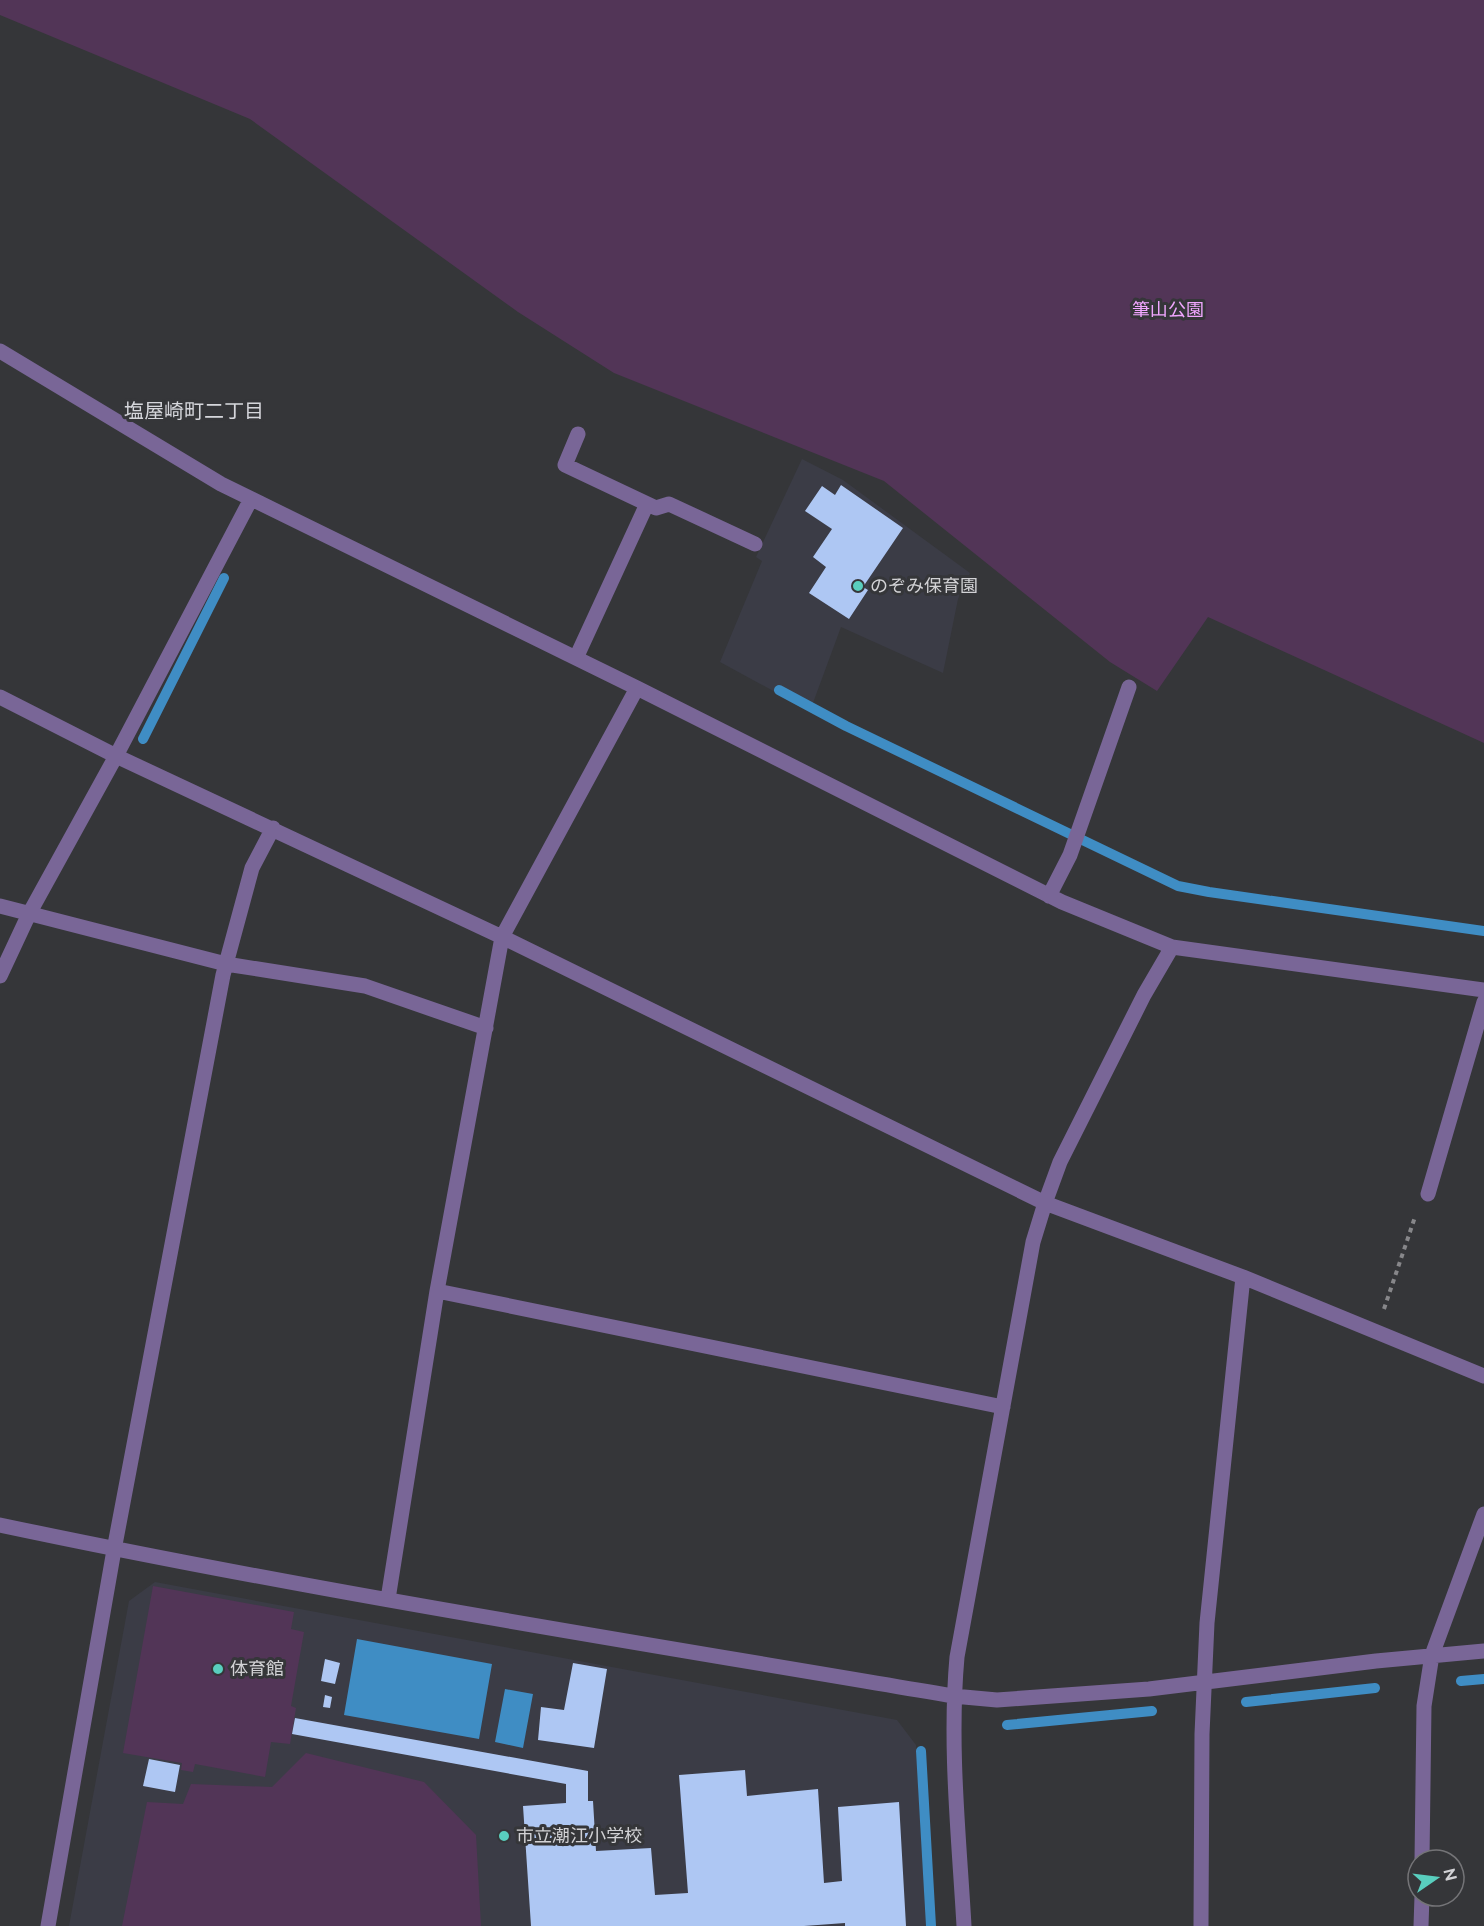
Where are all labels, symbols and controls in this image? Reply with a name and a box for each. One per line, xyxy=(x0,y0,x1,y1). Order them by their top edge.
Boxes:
park label: 筆山公園 xyxy=(1132,299,1204,320)
district label: 塩屋崎町二丁目 xyxy=(124,399,264,423)
place label: のぞみ保育園 xyxy=(870,575,978,596)
marker: のぞみ保育園 xyxy=(851,579,865,593)
place label: 体育館 xyxy=(230,1658,284,1679)
marker: 体育館 xyxy=(211,1662,225,1676)
place label: 市立潮江小学校 xyxy=(516,1825,642,1846)
marker: 市立潮江小学校 xyxy=(497,1829,511,1843)
north arrow xyxy=(1406,1848,1466,1908)
text: N xyxy=(1439,1866,1461,1883)

